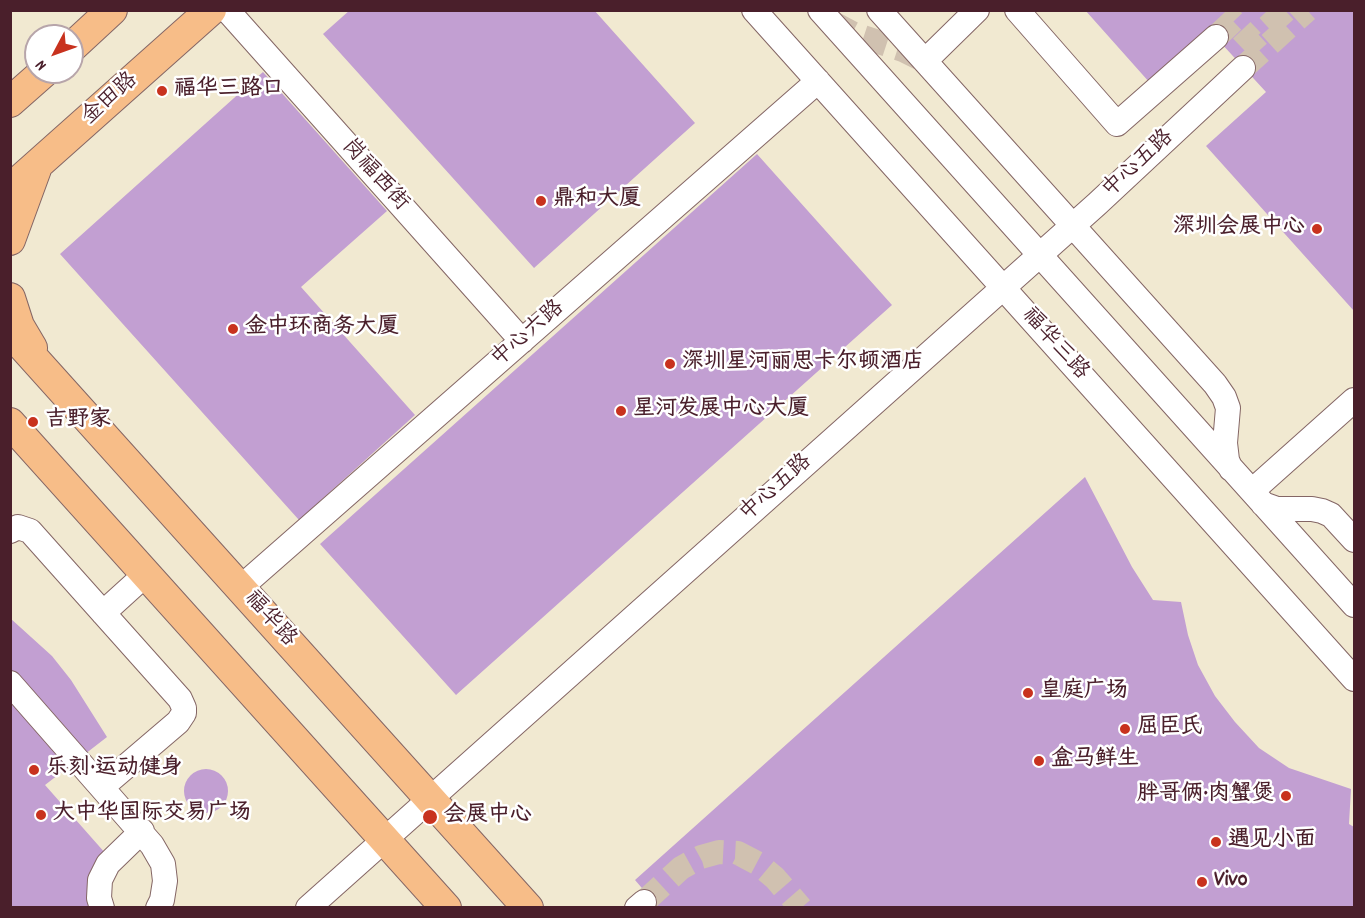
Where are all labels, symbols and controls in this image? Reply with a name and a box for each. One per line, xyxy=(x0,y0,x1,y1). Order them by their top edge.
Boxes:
north arrow xyxy=(24,24,84,84)
text: N xyxy=(30,54,53,75)
street label: 金田路 xyxy=(78,68,144,132)
place label: 福华三路口 xyxy=(174,78,284,104)
marker: 福华三路口 xyxy=(155,84,169,98)
street label: 中心五路 xyxy=(1098,125,1180,205)
street label: 岗福西街 xyxy=(335,134,413,218)
place label: 鼎和大厦 xyxy=(553,188,641,214)
marker: 鼎和大厦 xyxy=(534,194,548,208)
place label: 深圳会展中心 xyxy=(1173,216,1305,242)
marker: 深圳会展中心 xyxy=(1310,222,1324,236)
street label: 中心六路 xyxy=(487,296,571,374)
street label: 福华三路 xyxy=(1015,303,1093,387)
place label: 金中环商务大厦 xyxy=(245,316,399,342)
marker: 金中环商务大厦 xyxy=(226,322,240,336)
place label: 深圳星河丽思卡尔顿酒店 xyxy=(682,351,924,377)
marker: 深圳星河丽思卡尔顿酒店 xyxy=(663,357,677,371)
place label: 星河发展中心大厦 xyxy=(633,398,809,424)
marker: 星河发展中心大厦 xyxy=(614,404,628,418)
place label: 吉野家 xyxy=(45,409,111,435)
marker: 吉野家 xyxy=(26,415,40,429)
street label: 中心五路 xyxy=(735,450,819,528)
street label: 福华路 xyxy=(237,587,301,653)
place label: 皇庭广场 xyxy=(1040,680,1128,706)
marker: 皇庭广场 xyxy=(1021,686,1035,700)
place label: 屈臣氏 xyxy=(1137,716,1203,742)
marker: 屈臣氏 xyxy=(1118,722,1132,736)
place label: 盒马鲜生 xyxy=(1051,748,1139,774)
marker: 盒马鲜生 xyxy=(1032,754,1046,768)
place label: 乐刻·运动健身 xyxy=(46,757,183,783)
marker: 乐刻·运动健身 xyxy=(27,763,41,777)
place label: 胖哥俩·肉蟹煲 xyxy=(1137,783,1274,809)
marker: 胖哥俩·肉蟹煲 xyxy=(1279,789,1293,803)
place label: 大中华国际交易广场 xyxy=(53,802,251,828)
place label: 会展中心 xyxy=(444,804,532,830)
marker: 大中华国际交易广场 xyxy=(34,808,48,822)
marker: 会展中心 xyxy=(421,808,439,826)
place label: 遇见小面 xyxy=(1228,829,1316,855)
marker: 遇见小面 xyxy=(1209,835,1223,849)
place label: Vivo xyxy=(1214,869,1248,895)
marker: Vivo xyxy=(1195,875,1209,889)

